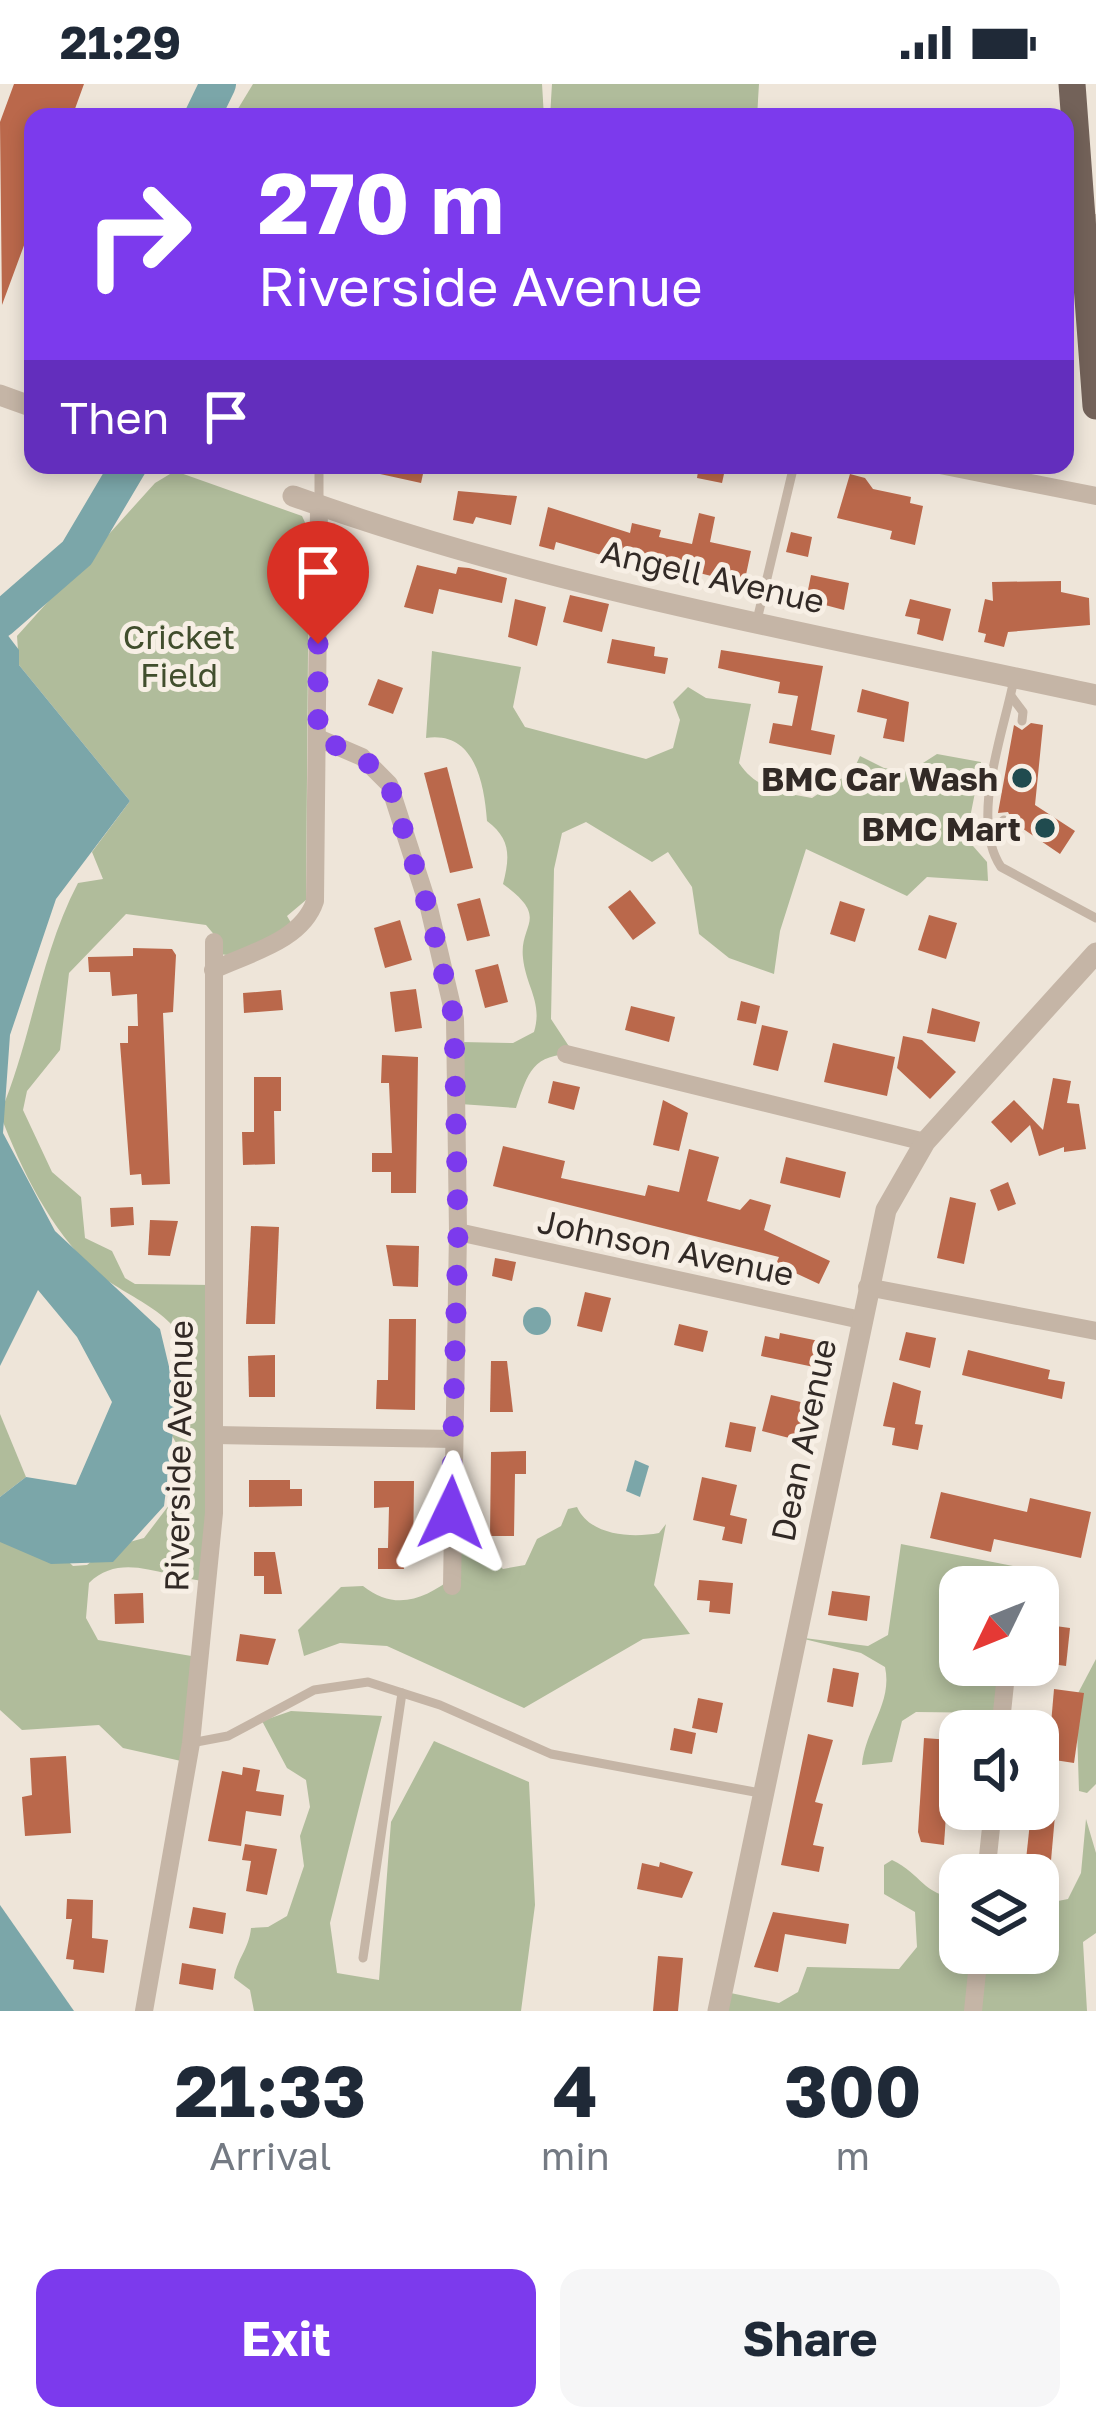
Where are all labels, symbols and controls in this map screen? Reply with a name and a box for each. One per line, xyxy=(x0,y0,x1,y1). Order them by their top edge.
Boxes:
text: 21:29 xyxy=(60,15,181,69)
text: 270 m xyxy=(258,152,504,252)
icon: right xyxy=(60,156,216,312)
text: Riverside Avenue xyxy=(258,253,702,318)
icon: arrive xyxy=(193,384,259,450)
text: Then xyxy=(60,390,169,444)
pin xyxy=(267,521,369,644)
street label: Angell Avenue xyxy=(598,531,828,621)
icon: arrive xyxy=(285,539,351,605)
park label: Cricket Field xyxy=(123,617,235,694)
place label: BMC Car Wash xyxy=(761,759,998,798)
marker: BMC Car Wash xyxy=(1009,765,1035,791)
place label: BMC Mart xyxy=(861,809,1021,848)
marker: BMC Mart xyxy=(1032,815,1058,841)
street label: Johnson Avenue xyxy=(534,1201,798,1293)
street label: Riverside Avenue xyxy=(156,1320,200,1592)
street label: Dean Avenue xyxy=(763,1335,843,1545)
position arrow xyxy=(388,1450,514,1576)
north arrow xyxy=(939,1566,1059,1686)
map controls xyxy=(939,1566,1059,1974)
button: sound xyxy=(939,1710,1059,1830)
button: layers xyxy=(939,1854,1059,1974)
text: 21:33 xyxy=(174,2046,366,2133)
text: 4 xyxy=(553,2046,598,2133)
text: 300 xyxy=(784,2046,922,2133)
text: Arrival xyxy=(209,2132,331,2179)
text: min xyxy=(541,2132,610,2179)
text: m xyxy=(836,2132,870,2179)
button: Exit xyxy=(36,2269,536,2407)
button: Share xyxy=(560,2269,1060,2407)

